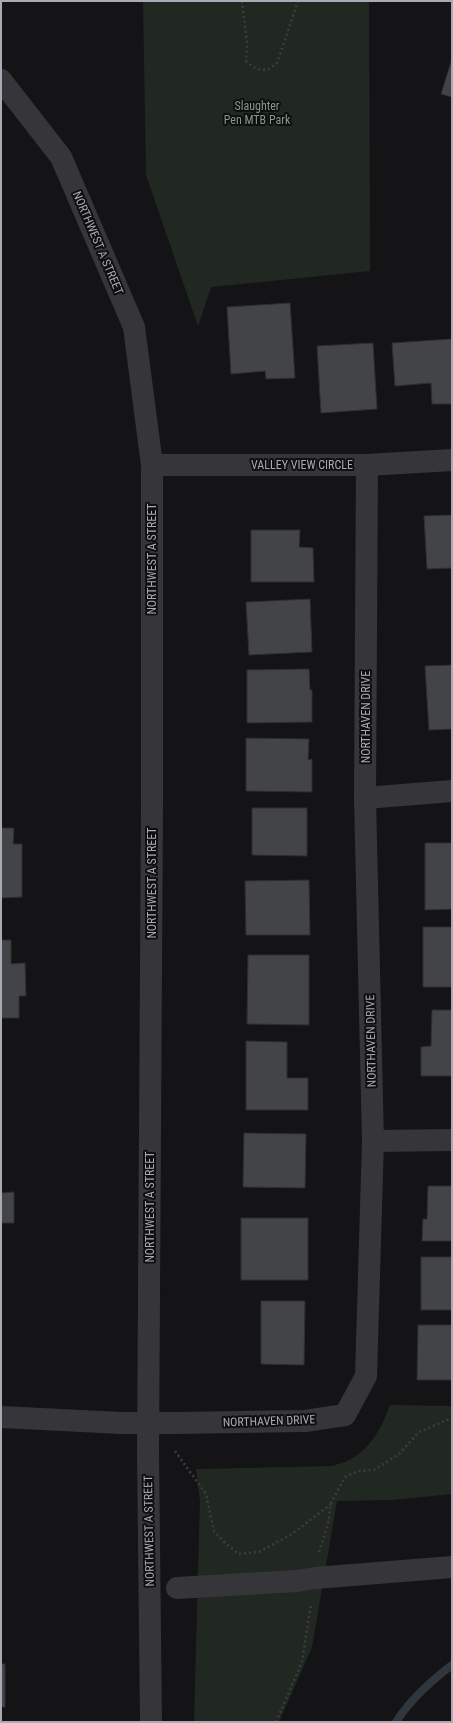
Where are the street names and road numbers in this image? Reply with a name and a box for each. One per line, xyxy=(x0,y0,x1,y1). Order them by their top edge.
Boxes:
street label: NORTHWEST A STREET xyxy=(70,189,126,297)
street label: VALLEY VIEW CIRCLE xyxy=(251,458,353,472)
street label: NORTHWEST A STREET xyxy=(145,503,159,615)
street label: NORTHAVEN DRIVE xyxy=(359,671,373,763)
street label: NORTHWEST A STREET xyxy=(145,827,159,939)
street label: NORTHAVEN DRIVE xyxy=(363,995,379,1087)
street label: NORTHWEST A STREET xyxy=(143,1151,157,1263)
street label: NORTHAVEN DRIVE xyxy=(223,1412,316,1430)
street label: NORTHWEST A STREET xyxy=(141,1475,157,1587)

